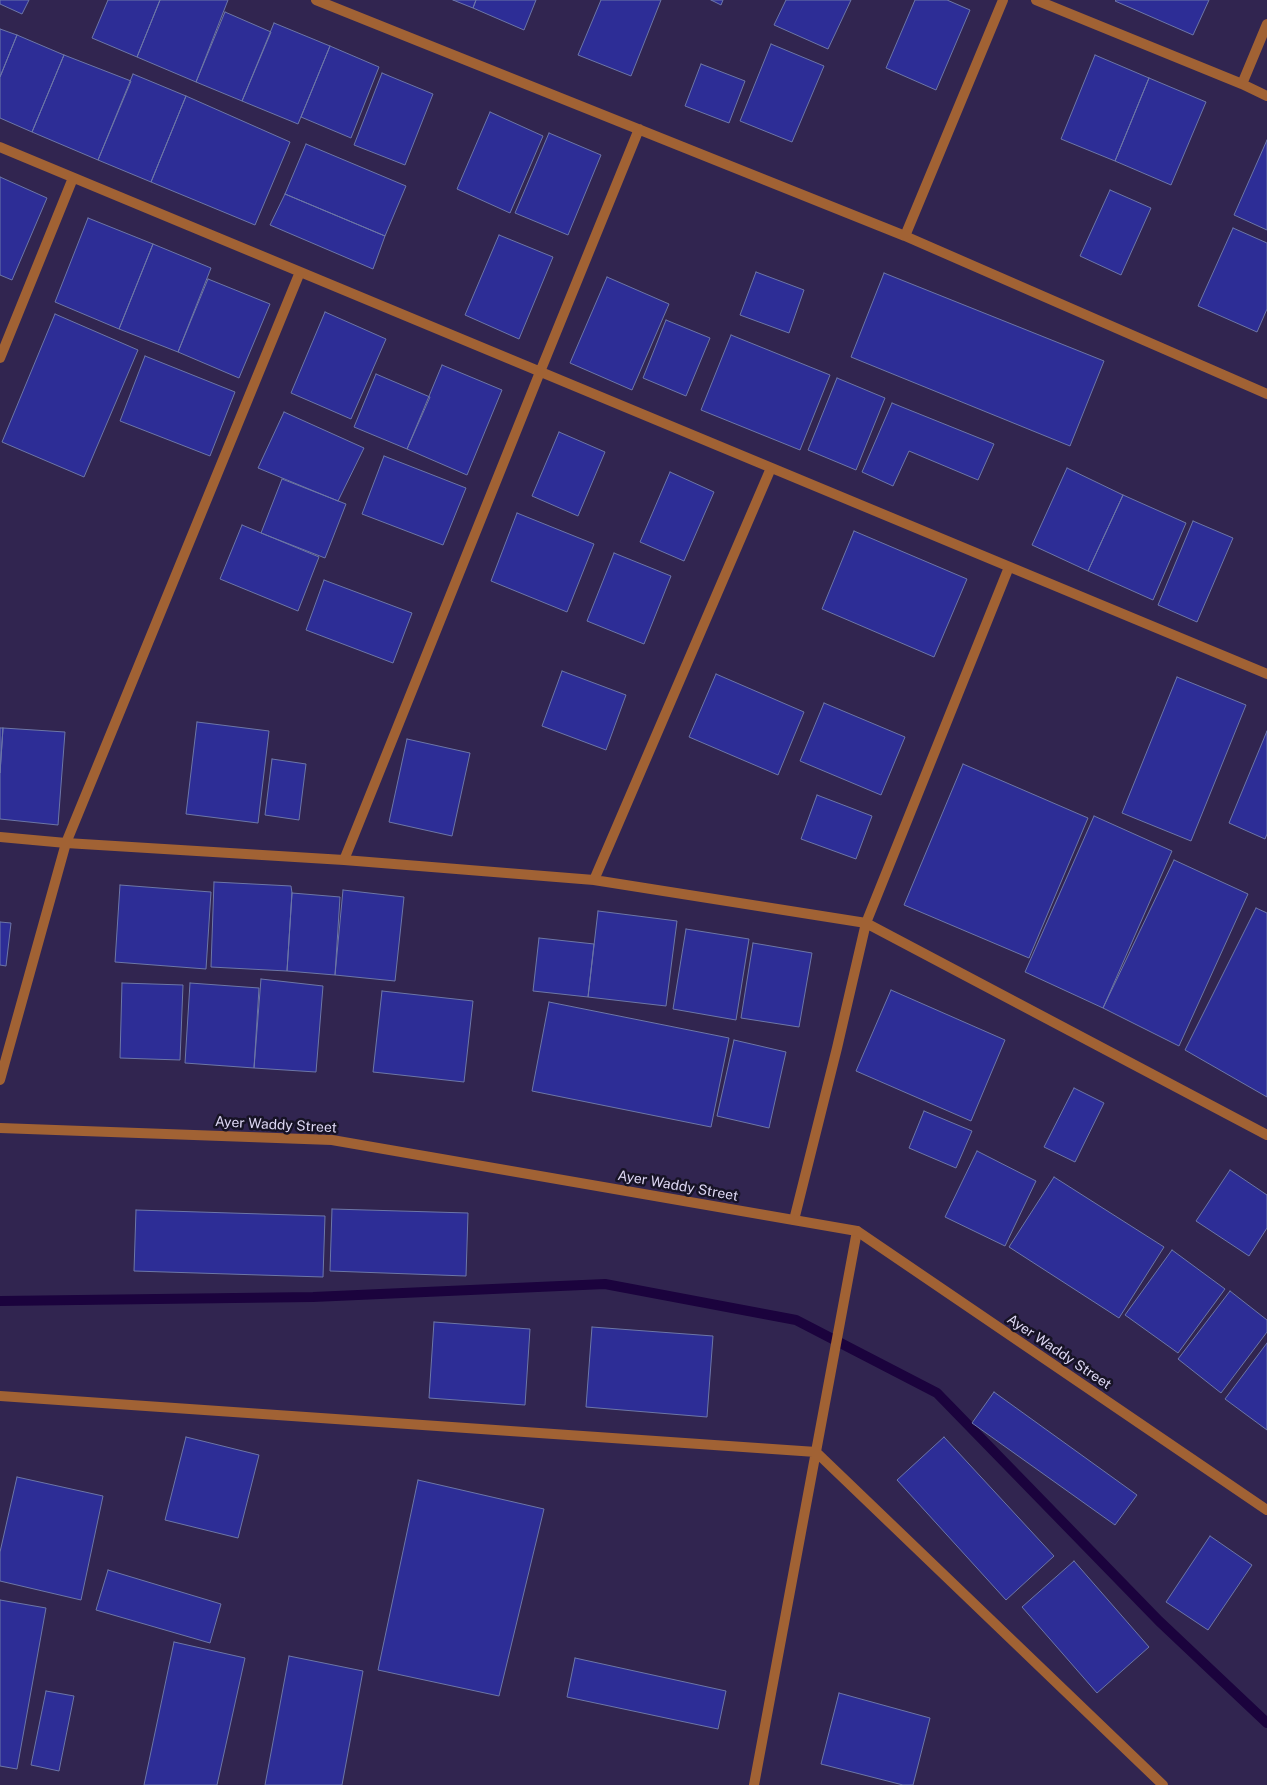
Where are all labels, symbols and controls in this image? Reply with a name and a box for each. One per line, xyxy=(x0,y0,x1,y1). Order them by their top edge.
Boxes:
street label: Ayer Waddy Street xyxy=(215,1113,337,1137)
street label: Ayer Waddy Street xyxy=(616,1167,740,1205)
street label: Ayer Waddy Street xyxy=(1004,1311,1114,1393)

